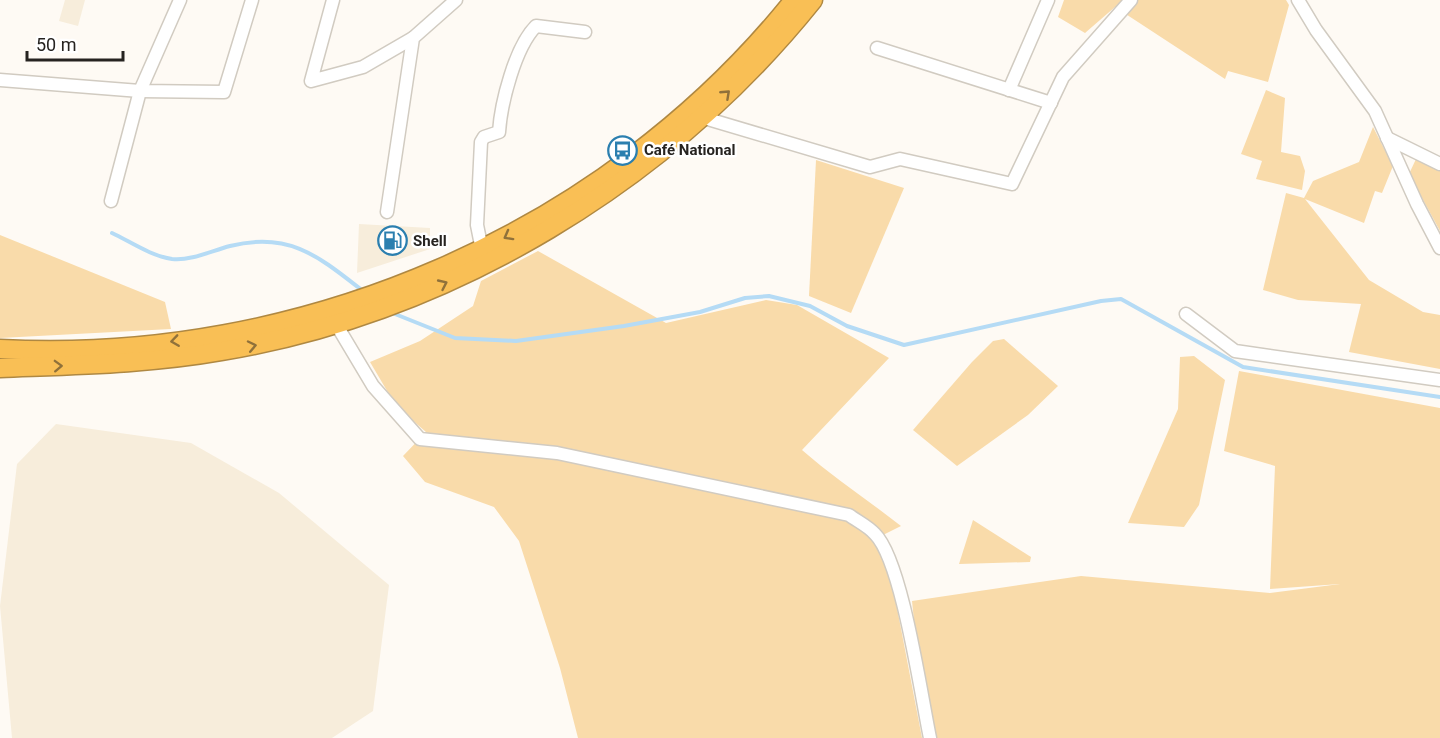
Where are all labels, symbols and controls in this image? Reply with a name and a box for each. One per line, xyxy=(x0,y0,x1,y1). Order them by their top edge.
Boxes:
scale bar xyxy=(27,24,123,62)
text: 50 m xyxy=(36,34,76,55)
one-way arrow xyxy=(719,90,729,101)
bus stop icon: Café National xyxy=(607,134,639,166)
place label: Café National xyxy=(644,141,735,159)
fuel station icon: Shell xyxy=(376,225,408,257)
one-way arrow xyxy=(503,229,514,240)
place label: Shell xyxy=(413,232,447,250)
one-way arrow xyxy=(437,280,448,292)
one-way arrow xyxy=(170,334,179,346)
one-way arrow xyxy=(247,340,257,353)
one-way arrow xyxy=(54,359,63,372)

